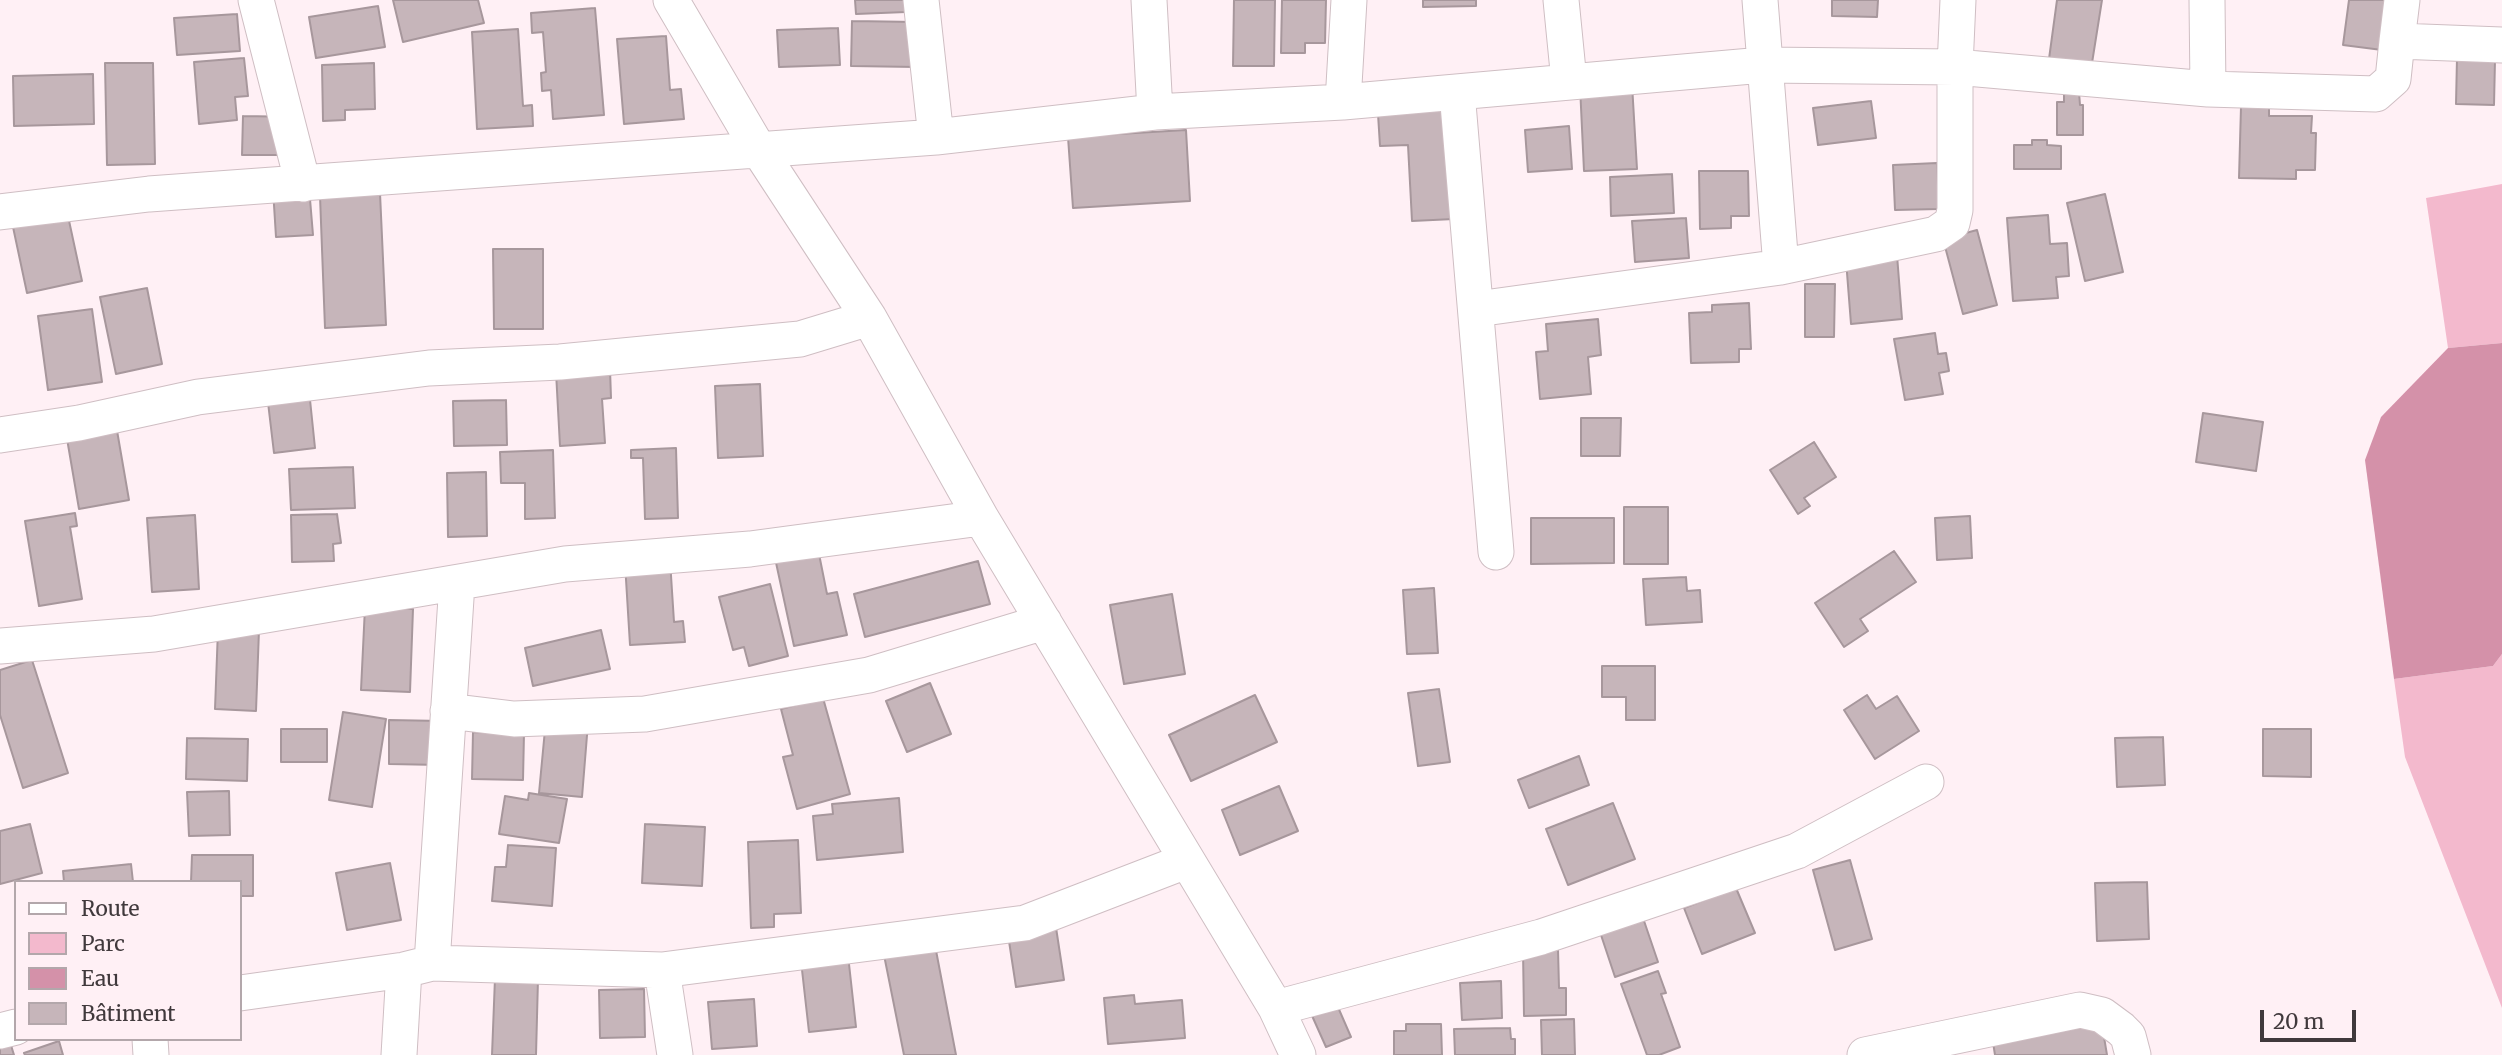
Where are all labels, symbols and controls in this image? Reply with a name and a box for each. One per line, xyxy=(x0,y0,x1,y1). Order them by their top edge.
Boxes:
legend xyxy=(14,880,242,1041)
text: Route xyxy=(81,895,139,922)
text: Parc xyxy=(81,930,125,957)
text: Eau xyxy=(81,965,119,992)
scale bar xyxy=(2264,996,2360,1040)
text: Bâtiment xyxy=(81,1000,175,1027)
text: 20 m xyxy=(2273,1008,2324,1035)

